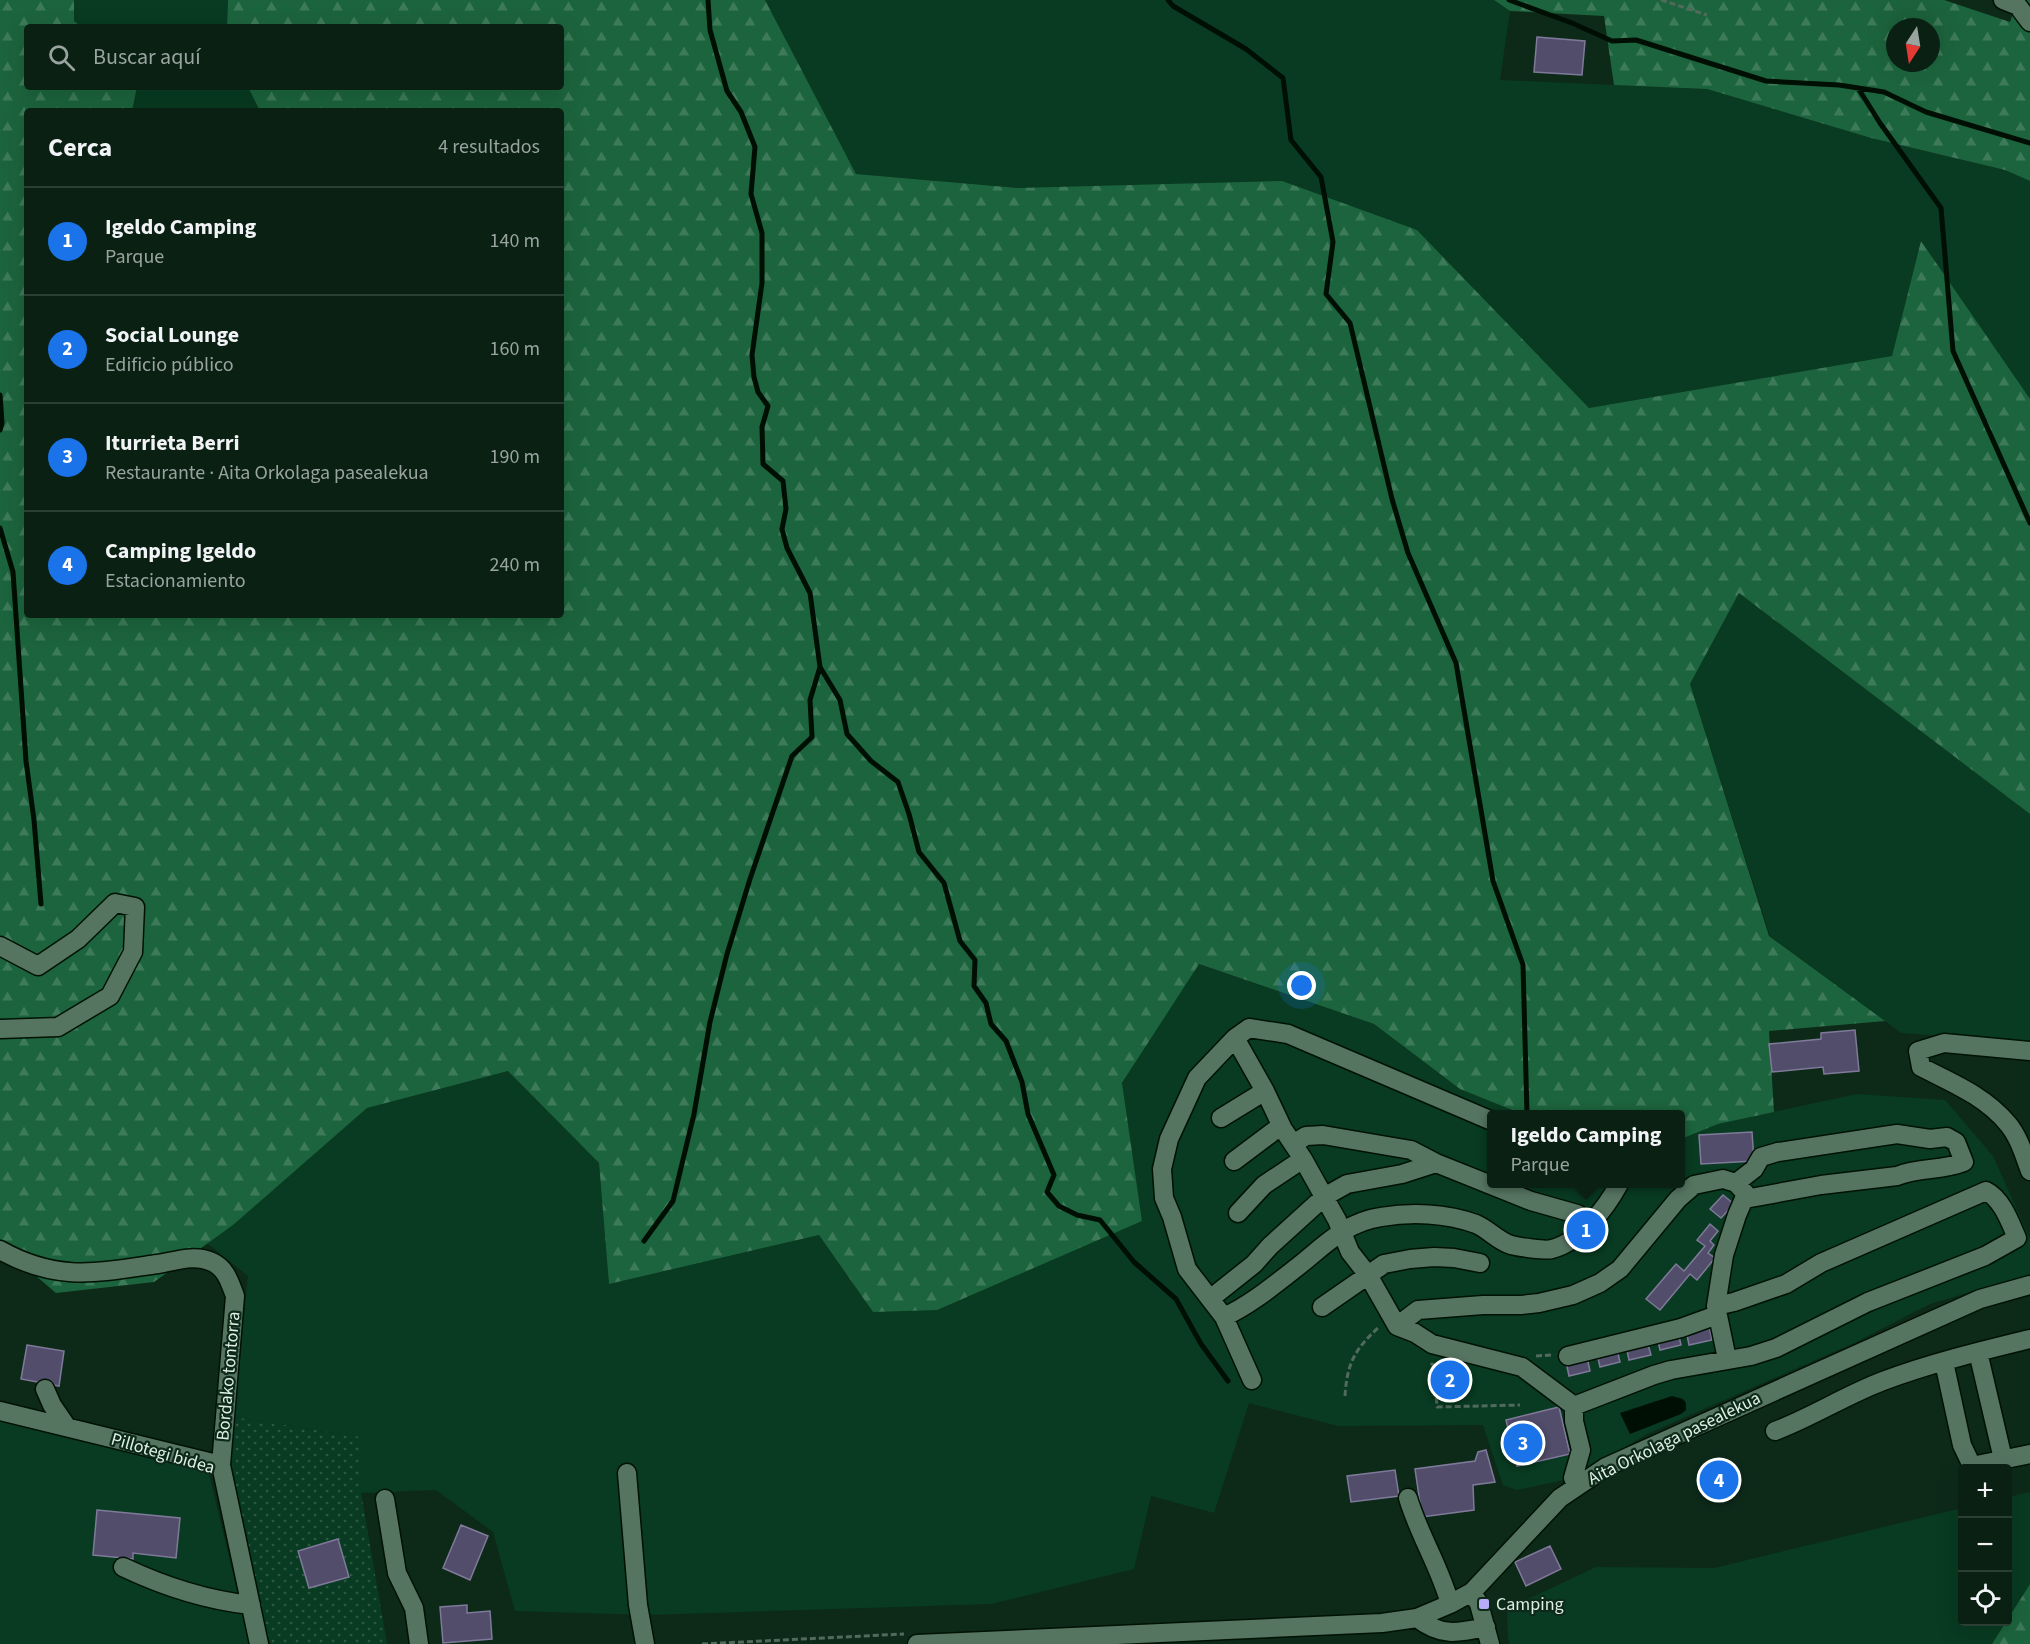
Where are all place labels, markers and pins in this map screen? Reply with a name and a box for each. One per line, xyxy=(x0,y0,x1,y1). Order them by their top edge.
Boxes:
pin: 1 xyxy=(1566,1208,1606,1252)
pin: 2 xyxy=(1430,1358,1470,1402)
pin: 3 xyxy=(1504,1420,1543,1466)
pin: 4 xyxy=(1700,1458,1738,1502)
place label: Camping xyxy=(1496,1592,1564,1617)
marker: Camping xyxy=(1477,1597,1491,1611)

